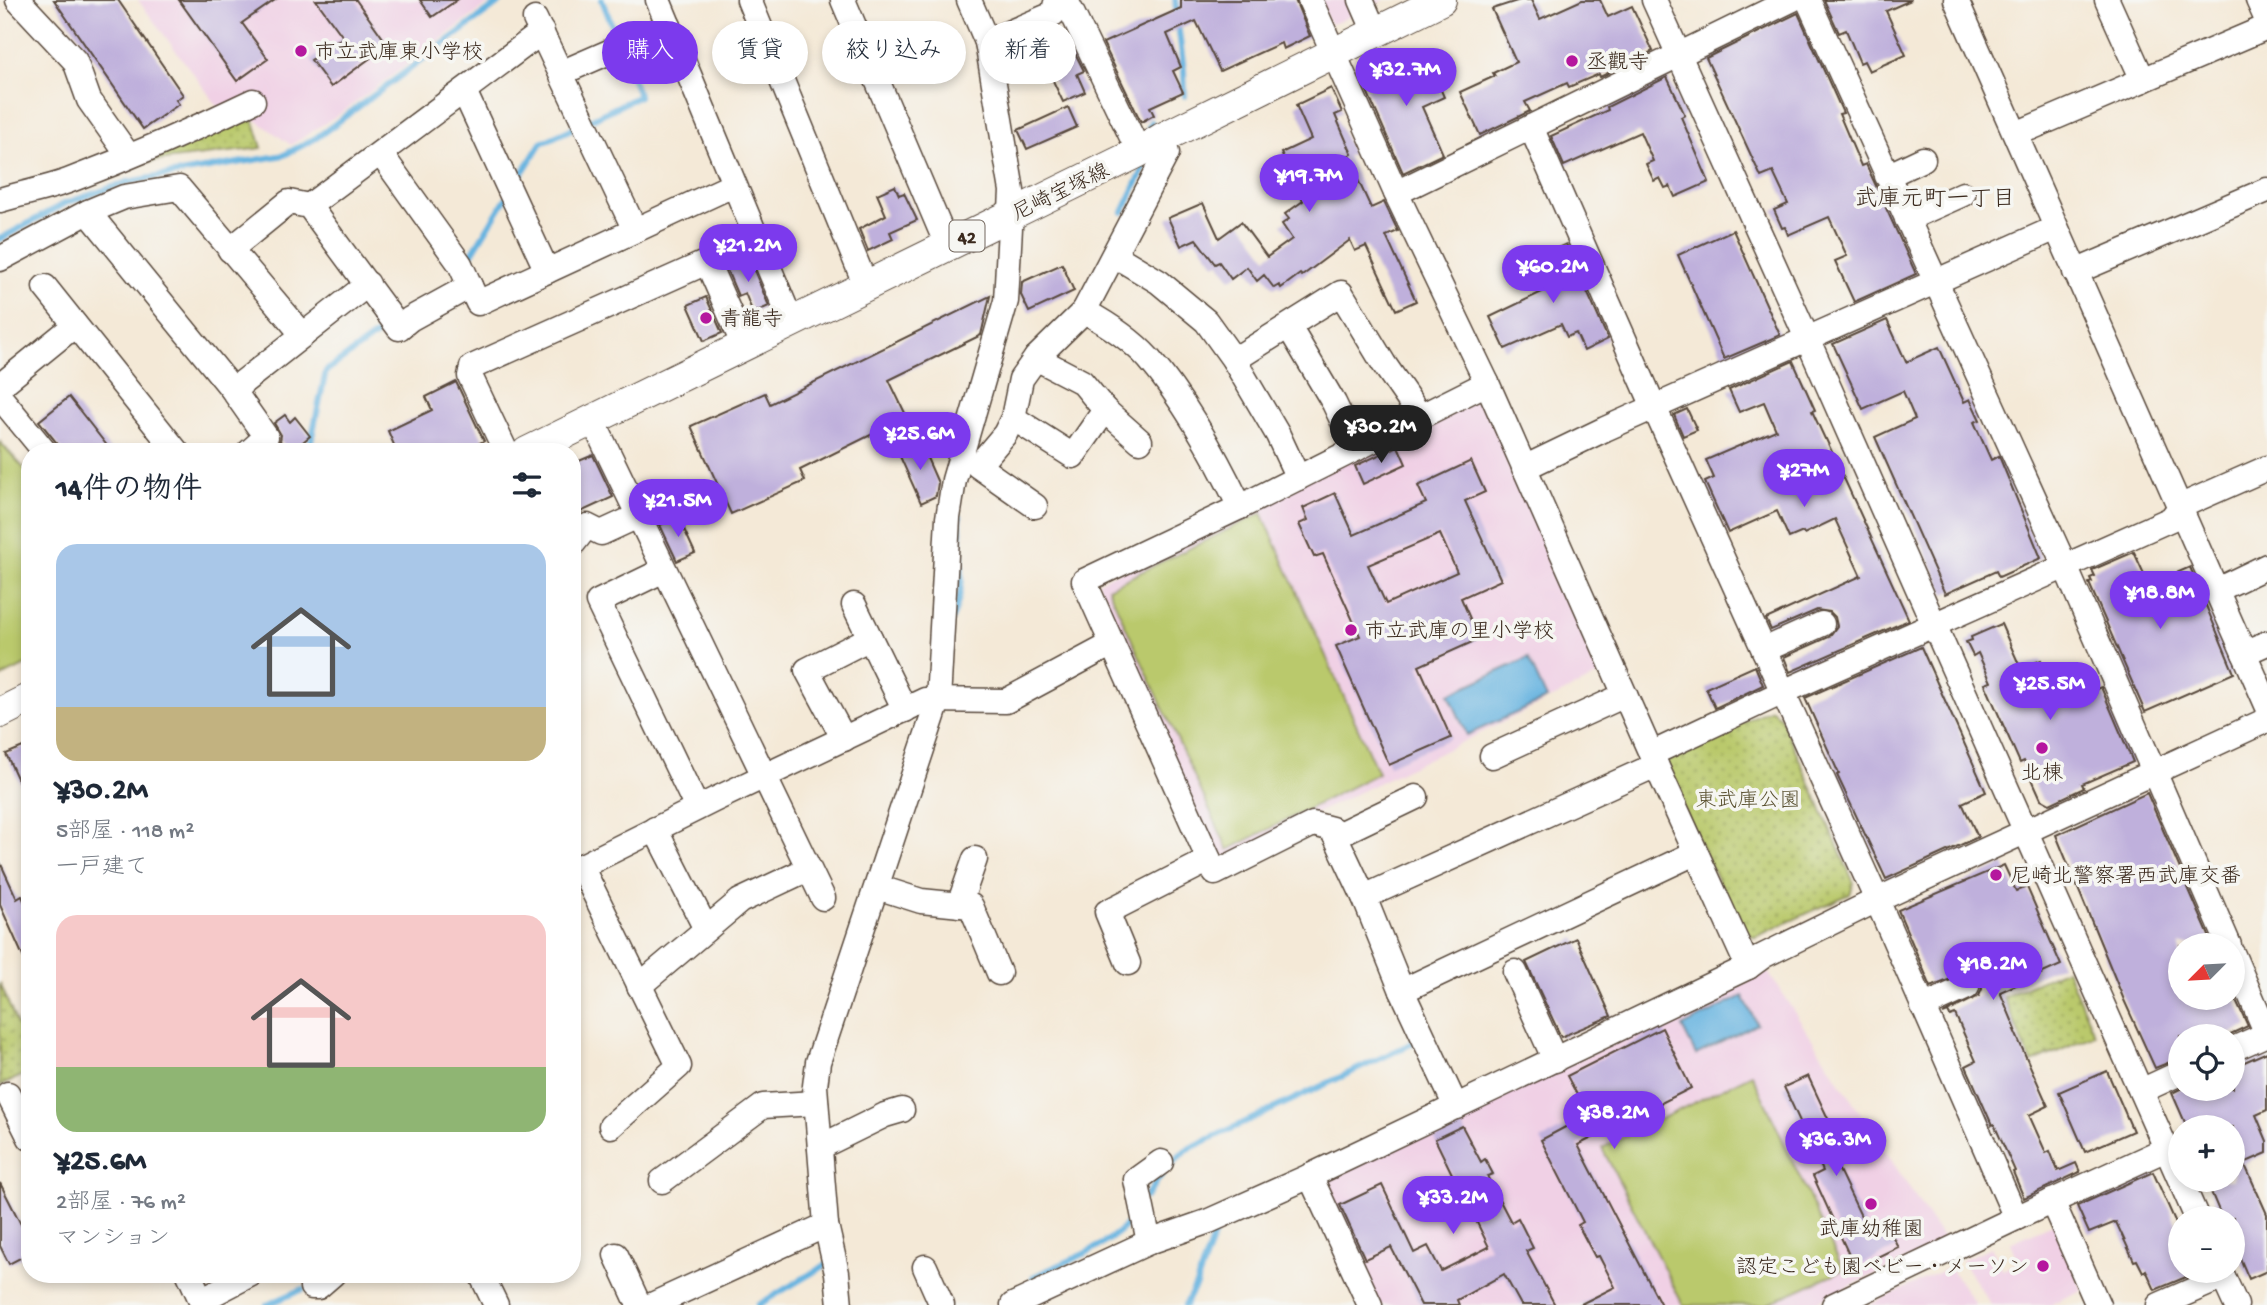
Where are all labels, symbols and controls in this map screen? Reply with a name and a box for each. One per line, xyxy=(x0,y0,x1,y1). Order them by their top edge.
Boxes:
chip: 購入 xyxy=(602,21,698,84)
chip: 賃貸 xyxy=(712,21,808,84)
chip: 絞り込み xyxy=(822,21,966,84)
chip: 新着 xyxy=(980,21,1076,84)
place label: 市立武庫東小学校 xyxy=(315,40,483,67)
marker: 市立武庫東小学校 xyxy=(293,43,309,59)
pin: ¥32.7M xyxy=(1349,48,1463,108)
place label: 丞觀寺 xyxy=(1586,51,1649,77)
marker: 丞觀寺 xyxy=(1564,53,1580,69)
text: ¥32.7M xyxy=(1371,57,1441,84)
pin: ¥19.7M xyxy=(1252,154,1366,214)
street label: 尼崎宝塚線 xyxy=(1008,159,1114,228)
text: ¥19.7M xyxy=(1276,163,1342,190)
district label: 武庫元町一丁目 xyxy=(1855,186,2016,214)
road number: 42 xyxy=(950,220,984,252)
pin: ¥21.2M xyxy=(691,224,805,284)
text: ¥21.2M xyxy=(715,233,781,260)
pin: ¥60.2M xyxy=(1496,246,1610,305)
text: ¥60.2M xyxy=(1518,254,1588,281)
place label: 青龍寺 xyxy=(720,308,783,334)
marker: 青龍寺 xyxy=(698,310,714,326)
pin: ¥30.2M xyxy=(1324,406,1438,465)
pin: ¥25.6M xyxy=(863,412,977,472)
text: ¥30.2M xyxy=(1346,414,1416,441)
text: ¥25.6M xyxy=(886,421,954,448)
pin: ¥27M xyxy=(1763,449,1845,509)
text: ¥27M xyxy=(1779,458,1829,485)
icon: filters xyxy=(508,466,546,504)
text: 14件の物件 xyxy=(56,474,202,509)
pin: ¥21.5M xyxy=(621,480,735,539)
text: ¥21.5M xyxy=(645,488,711,515)
pin: ¥18.8M xyxy=(2103,572,2217,631)
text: ¥18.8M xyxy=(2126,580,2194,607)
icon: home xyxy=(238,589,364,715)
place label: 市立武庫の里小学校 xyxy=(1365,619,1554,646)
marker: 市立武庫の里小学校 xyxy=(1343,622,1359,638)
pin: ¥25.5M xyxy=(1993,662,2107,722)
text: ¥25.5M xyxy=(2015,671,2085,698)
marker: 北棟 xyxy=(2034,740,2050,756)
place label: 北棟 xyxy=(2021,761,2063,788)
text: ¥30.2M xyxy=(56,775,147,810)
park label: 東武庫公園 xyxy=(1696,788,1801,815)
text: 5部屋 · 118 m² xyxy=(56,819,194,846)
text: 一戸建て xyxy=(56,855,148,882)
place label: 尼崎北警察署西武庫交番 xyxy=(2010,864,2241,891)
marker: 尼崎北警察署西武庫交番 xyxy=(1988,867,2004,883)
north arrow xyxy=(2168,933,2245,1010)
map controls xyxy=(2168,933,2245,1283)
pin: ¥18.2M xyxy=(1936,942,2050,1002)
text: ¥18.2M xyxy=(1959,951,2027,978)
icon: home xyxy=(238,960,364,1086)
button: locate xyxy=(2168,1024,2245,1101)
pin: ¥38.2M xyxy=(1557,1092,1671,1151)
text: ¥38.2M xyxy=(1579,1100,1649,1127)
button: + xyxy=(2168,1115,2245,1192)
pin: ¥36.3M xyxy=(1779,1118,1893,1178)
text: ¥36.3M xyxy=(1801,1127,1871,1154)
text: ¥25.6M xyxy=(56,1146,146,1181)
pin: ¥33.2M xyxy=(1396,1176,1510,1236)
text: ¥33.2M xyxy=(1419,1185,1488,1212)
text: 2部屋 · 76 m² xyxy=(56,1190,186,1217)
marker: 武庫幼稚園 xyxy=(1863,1196,1879,1212)
button: − xyxy=(2168,1206,2245,1283)
place label: 武庫幼稚園 xyxy=(1819,1217,1924,1244)
text: マンション xyxy=(56,1226,170,1253)
place label: 認定こども園ベビー・メーソン xyxy=(1736,1256,2029,1282)
marker: 認定こども園ベビー・メーソン xyxy=(2035,1258,2051,1274)

